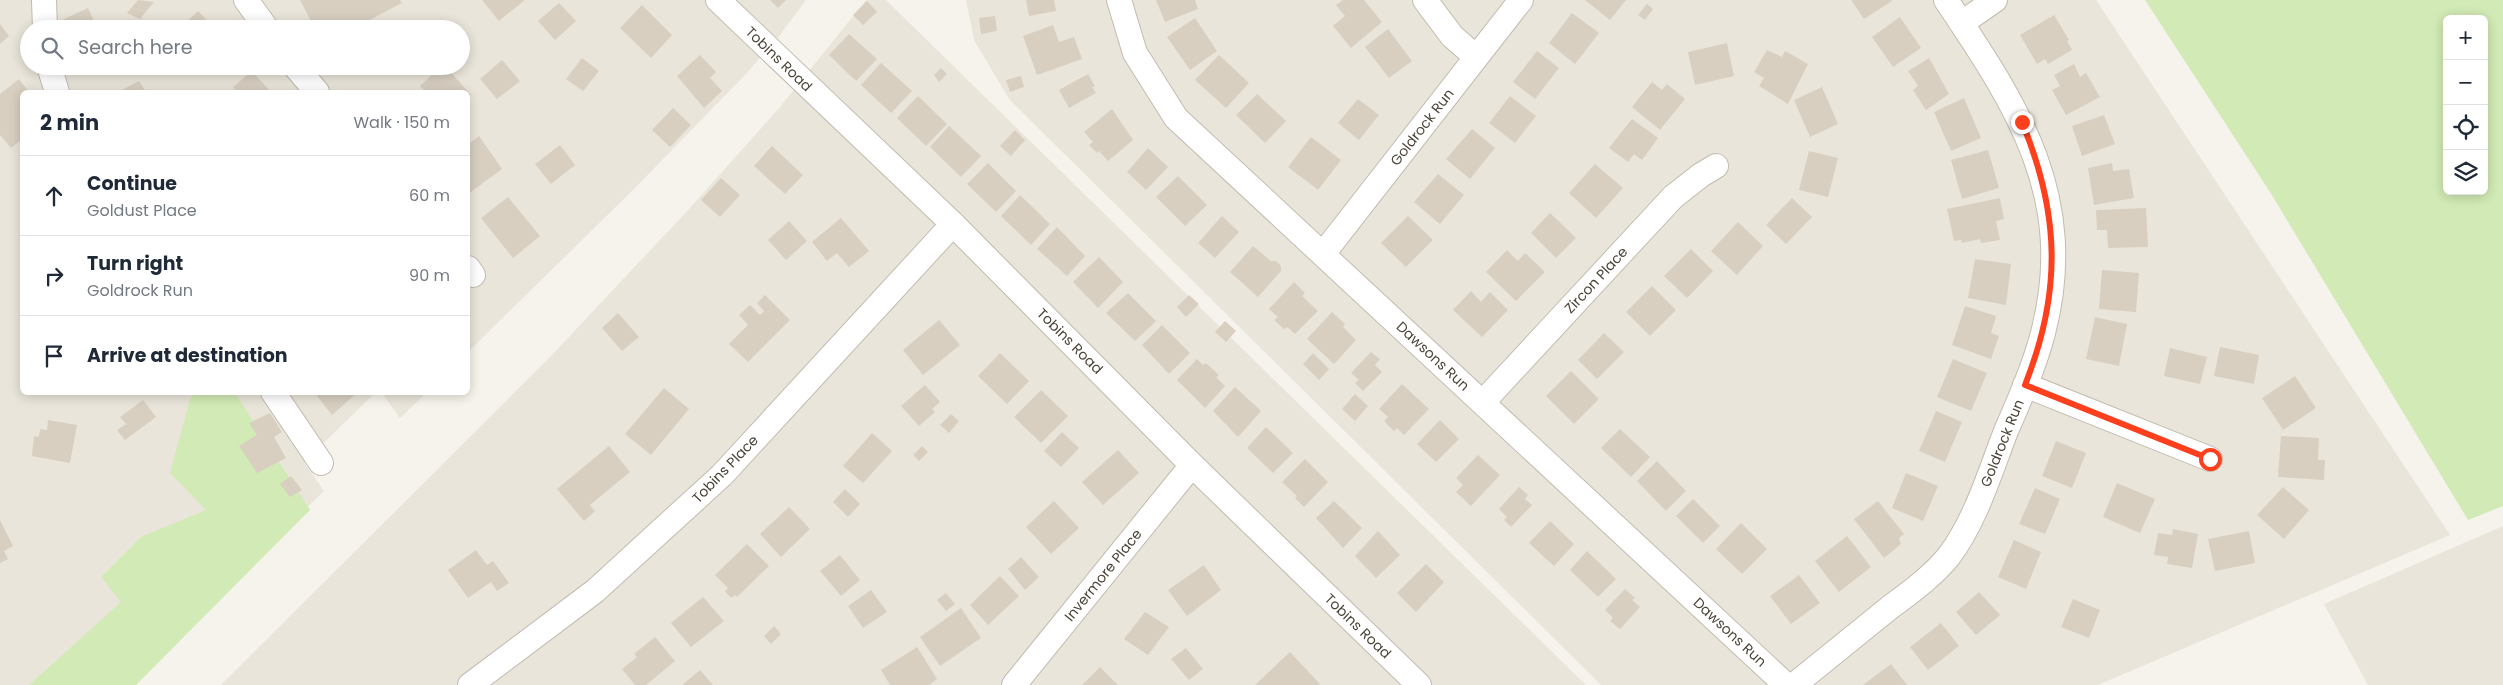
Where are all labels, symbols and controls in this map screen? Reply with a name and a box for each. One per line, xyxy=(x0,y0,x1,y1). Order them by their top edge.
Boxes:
map controls xyxy=(2443,15,2488,195)
button: + xyxy=(2443,15,2488,60)
search box xyxy=(20,20,470,75)
street label: Tobins Road xyxy=(741,22,817,96)
icon: search xyxy=(38,34,66,62)
text: Search here xyxy=(78,34,192,61)
button: − xyxy=(2443,60,2488,105)
street label: Goldrock Run xyxy=(1386,84,1458,170)
button: locate xyxy=(2443,105,2488,150)
text: 2 min xyxy=(40,108,99,137)
text: Walk · 150 m xyxy=(353,111,450,134)
route end xyxy=(2011,111,2034,134)
button: layers xyxy=(2443,150,2488,195)
text: Continue xyxy=(87,170,177,197)
icon: ahead xyxy=(40,182,68,210)
text: 60 m xyxy=(409,184,450,207)
text: Goldust Place xyxy=(87,199,197,222)
street label: Zircon Place xyxy=(1560,242,1632,318)
text: Turn right xyxy=(87,250,183,277)
icon: right xyxy=(40,262,68,290)
text: 90 m xyxy=(409,264,450,287)
text: Goldrock Run xyxy=(87,279,193,302)
street label: Tobins Road xyxy=(1033,304,1107,378)
street label: Dawsons Run xyxy=(1392,317,1474,395)
icon: arrive xyxy=(40,342,68,370)
text: Arrive at destination xyxy=(87,342,288,369)
street label: Goldrock Run xyxy=(1975,396,2029,490)
street label: Tobins Place xyxy=(687,430,763,507)
route start xyxy=(2199,448,2222,471)
street label: Invermore Place xyxy=(1060,524,1147,625)
street label: Tobins Road xyxy=(1320,589,1396,663)
street label: Dawsons Run xyxy=(1689,593,1771,671)

